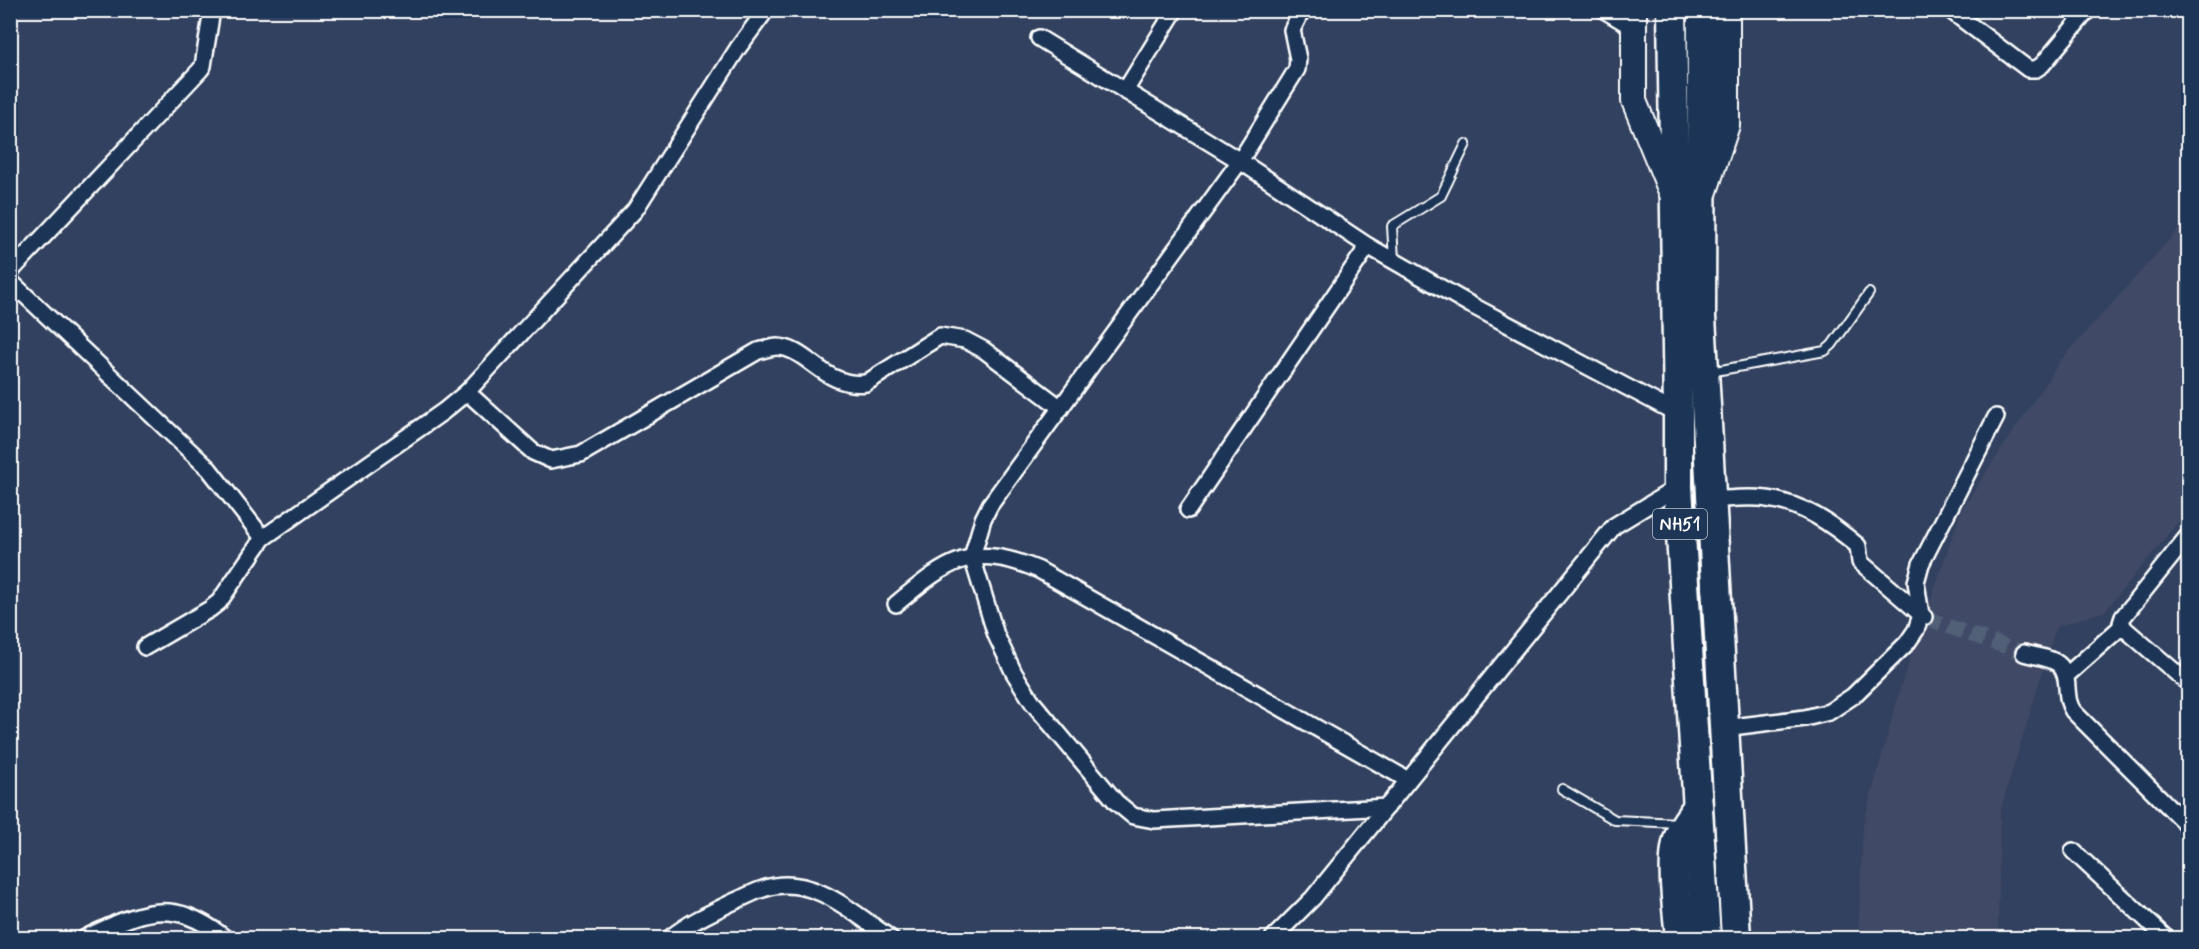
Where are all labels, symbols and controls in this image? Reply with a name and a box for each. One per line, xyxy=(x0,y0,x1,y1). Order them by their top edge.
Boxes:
road number: NH51 xyxy=(1653,509,1707,539)

